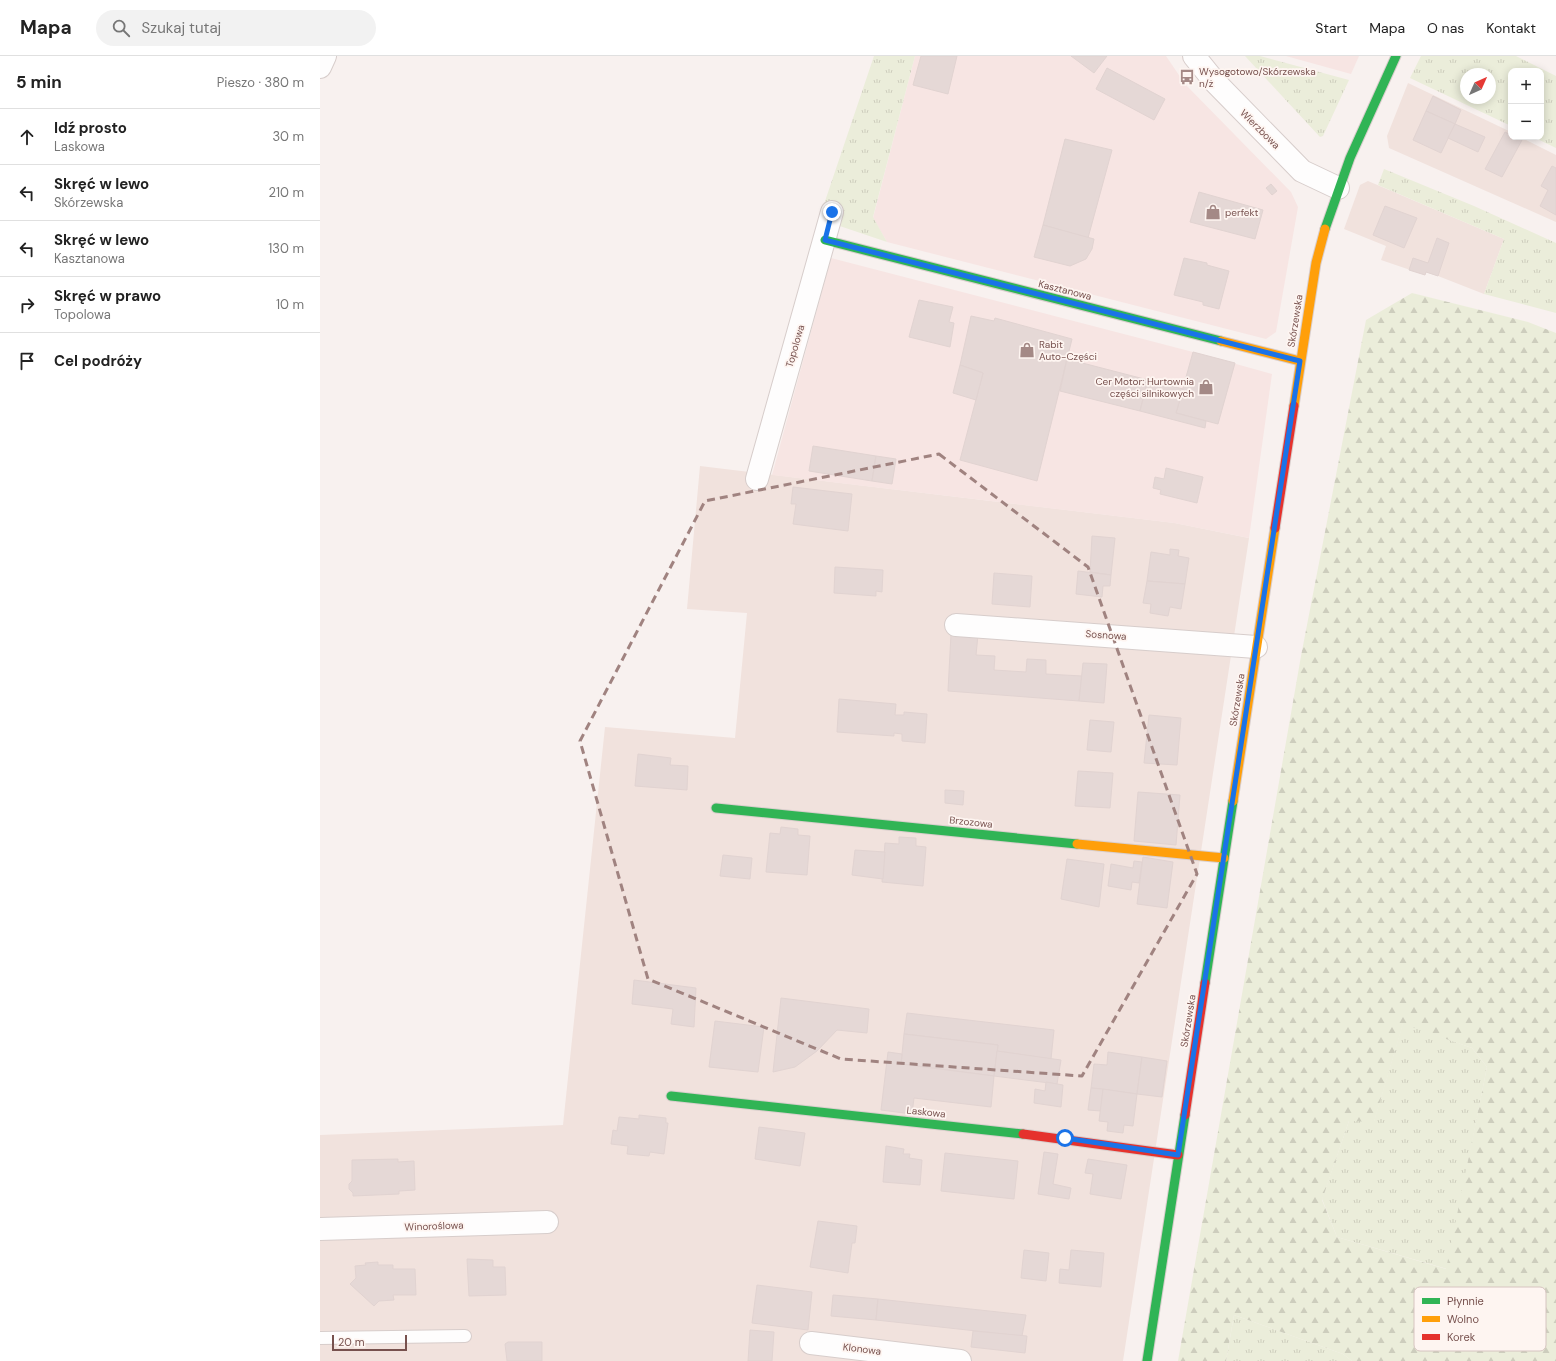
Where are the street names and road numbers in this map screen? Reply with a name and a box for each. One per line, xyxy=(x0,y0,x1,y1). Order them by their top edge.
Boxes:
street label: Wierzbowa xyxy=(1237,106,1283,152)
street label: Kasztanowa xyxy=(1037,277,1093,303)
street label: Skórzewska xyxy=(1284,294,1306,348)
street label: Topolowa xyxy=(783,323,807,369)
street label: Sosnowa xyxy=(1085,627,1127,643)
street label: Skórzewska xyxy=(1226,673,1248,727)
street label: Brzozowa xyxy=(949,813,993,831)
street label: Skórzewska xyxy=(1177,994,1199,1048)
street label: Laskowa xyxy=(906,1103,946,1121)
street label: Winoroślowa xyxy=(404,1218,464,1234)
street label: Klonowa xyxy=(842,1340,882,1358)

